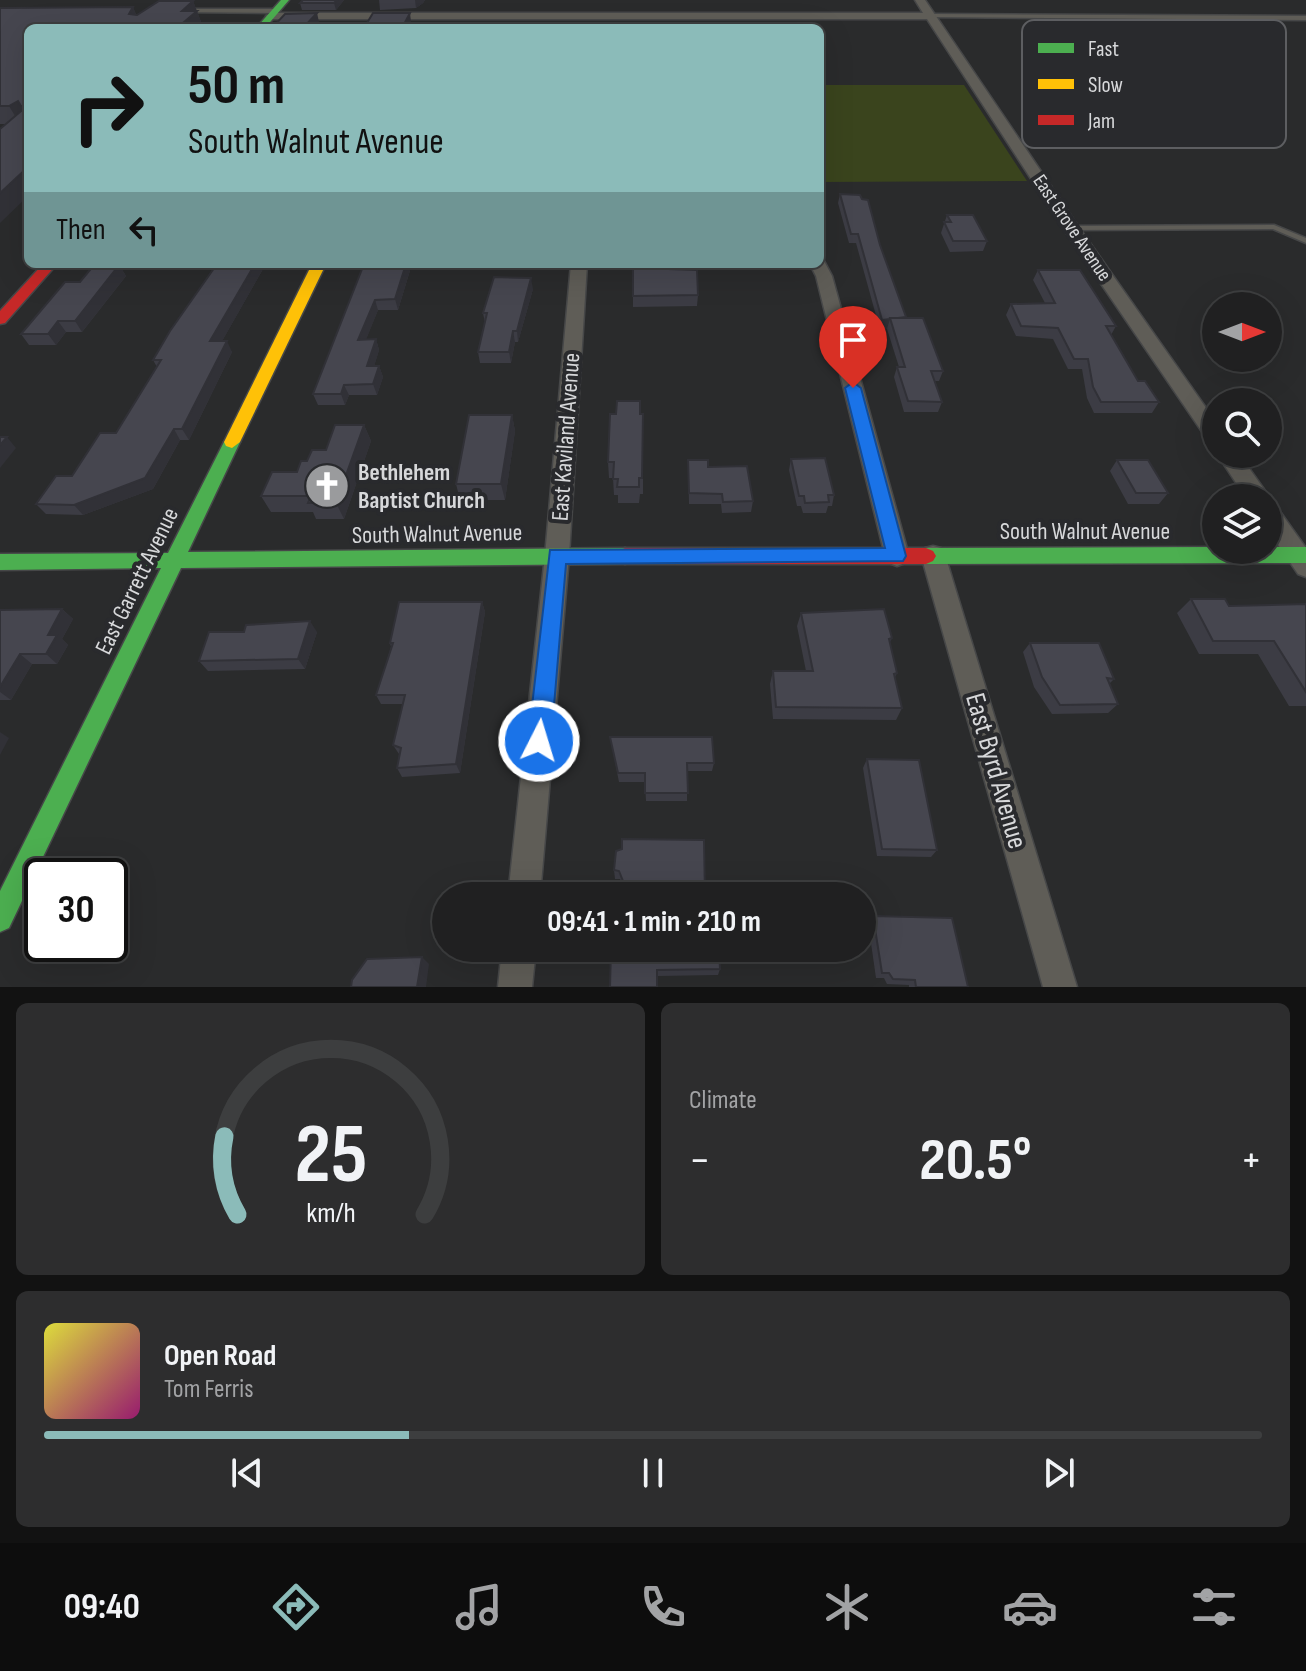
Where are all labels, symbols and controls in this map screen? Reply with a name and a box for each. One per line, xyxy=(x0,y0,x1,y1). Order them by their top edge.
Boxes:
legend xyxy=(1022,20,1286,148)
text: Fast xyxy=(1088,36,1119,63)
text: 50 m xyxy=(188,53,285,120)
icon: right xyxy=(56,56,160,160)
text: Slow xyxy=(1088,72,1123,99)
text: Jam xyxy=(1087,108,1115,135)
text: South Walnut Avenue xyxy=(188,121,444,164)
street label: East Grove Avenue xyxy=(1028,170,1116,286)
icon: left xyxy=(122,208,166,252)
text: Then xyxy=(56,212,106,248)
north arrow xyxy=(1202,292,1282,372)
map controls xyxy=(1202,292,1282,564)
pin xyxy=(819,306,887,388)
icon: arrive xyxy=(831,318,875,362)
street label: East Kaviland Avenue xyxy=(546,352,586,522)
button: search xyxy=(1202,388,1282,468)
place label: Bethlehem Baptist Church xyxy=(358,458,485,515)
church icon: Bethlehem Baptist Church xyxy=(303,462,351,510)
button: layers xyxy=(1202,484,1282,564)
street label: East Garrett Avenue xyxy=(89,503,185,659)
street label: South Walnut Avenue xyxy=(1000,517,1170,546)
street label: South Walnut Avenue xyxy=(352,518,522,550)
street label: East Byrd Avenue xyxy=(958,689,1034,853)
position arrow xyxy=(497,699,581,783)
speed limit sign: 30 xyxy=(24,858,128,962)
text: 09:41 · 1 min · 210 m xyxy=(547,904,761,940)
text: Climate xyxy=(689,1085,757,1116)
text: 25 xyxy=(294,1106,367,1206)
text: 20.5° xyxy=(919,1125,1032,1197)
text: − xyxy=(689,1134,711,1187)
text: + xyxy=(1240,1134,1262,1187)
text: km/h xyxy=(306,1196,355,1231)
text: Open Road xyxy=(164,1338,276,1374)
text: Tom Ferris xyxy=(164,1374,254,1405)
icon: previous xyxy=(225,1451,269,1495)
icon: pause xyxy=(631,1451,675,1495)
icon: next xyxy=(1037,1451,1081,1495)
icon: directions xyxy=(268,1579,324,1635)
icon: music xyxy=(451,1579,507,1635)
icon: phone xyxy=(635,1579,691,1635)
icon: climate xyxy=(819,1579,875,1635)
icon: car xyxy=(1002,1579,1058,1635)
icon: filters xyxy=(1186,1579,1242,1635)
text: 09:40 xyxy=(64,1586,140,1629)

